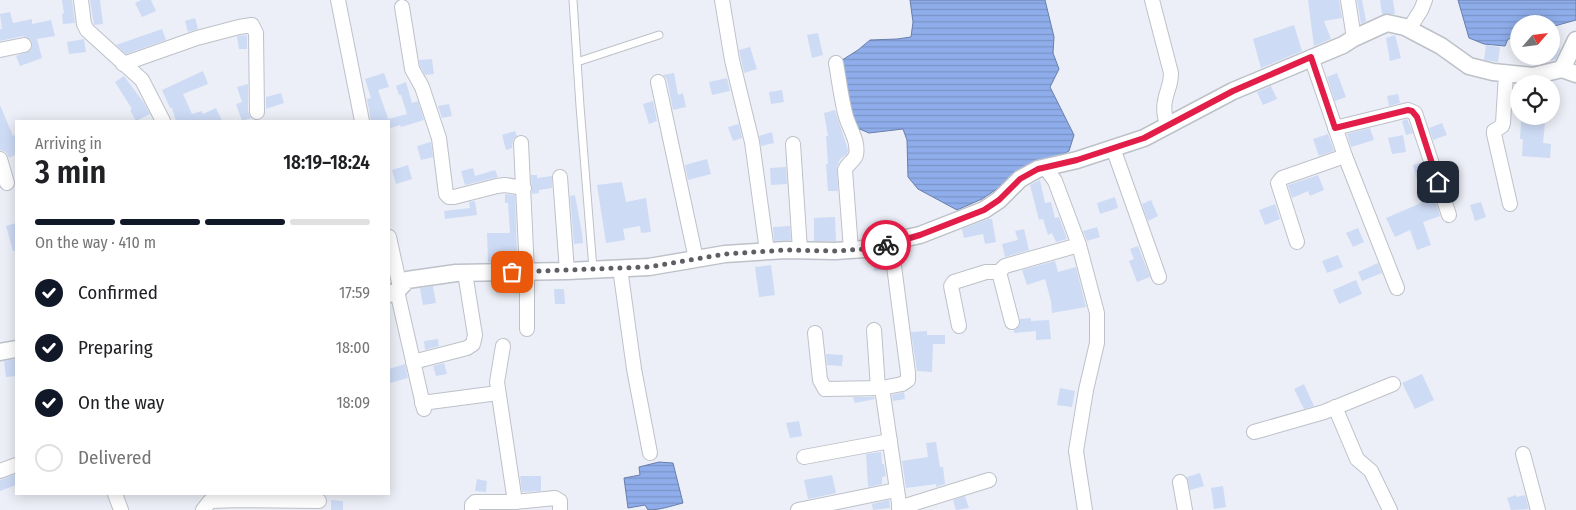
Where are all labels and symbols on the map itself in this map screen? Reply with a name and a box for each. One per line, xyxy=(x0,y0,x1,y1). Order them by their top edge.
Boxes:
north arrow xyxy=(1510,15,1560,65)
pin xyxy=(1417,161,1459,203)
courier xyxy=(861,220,911,270)
pin xyxy=(491,251,533,293)

